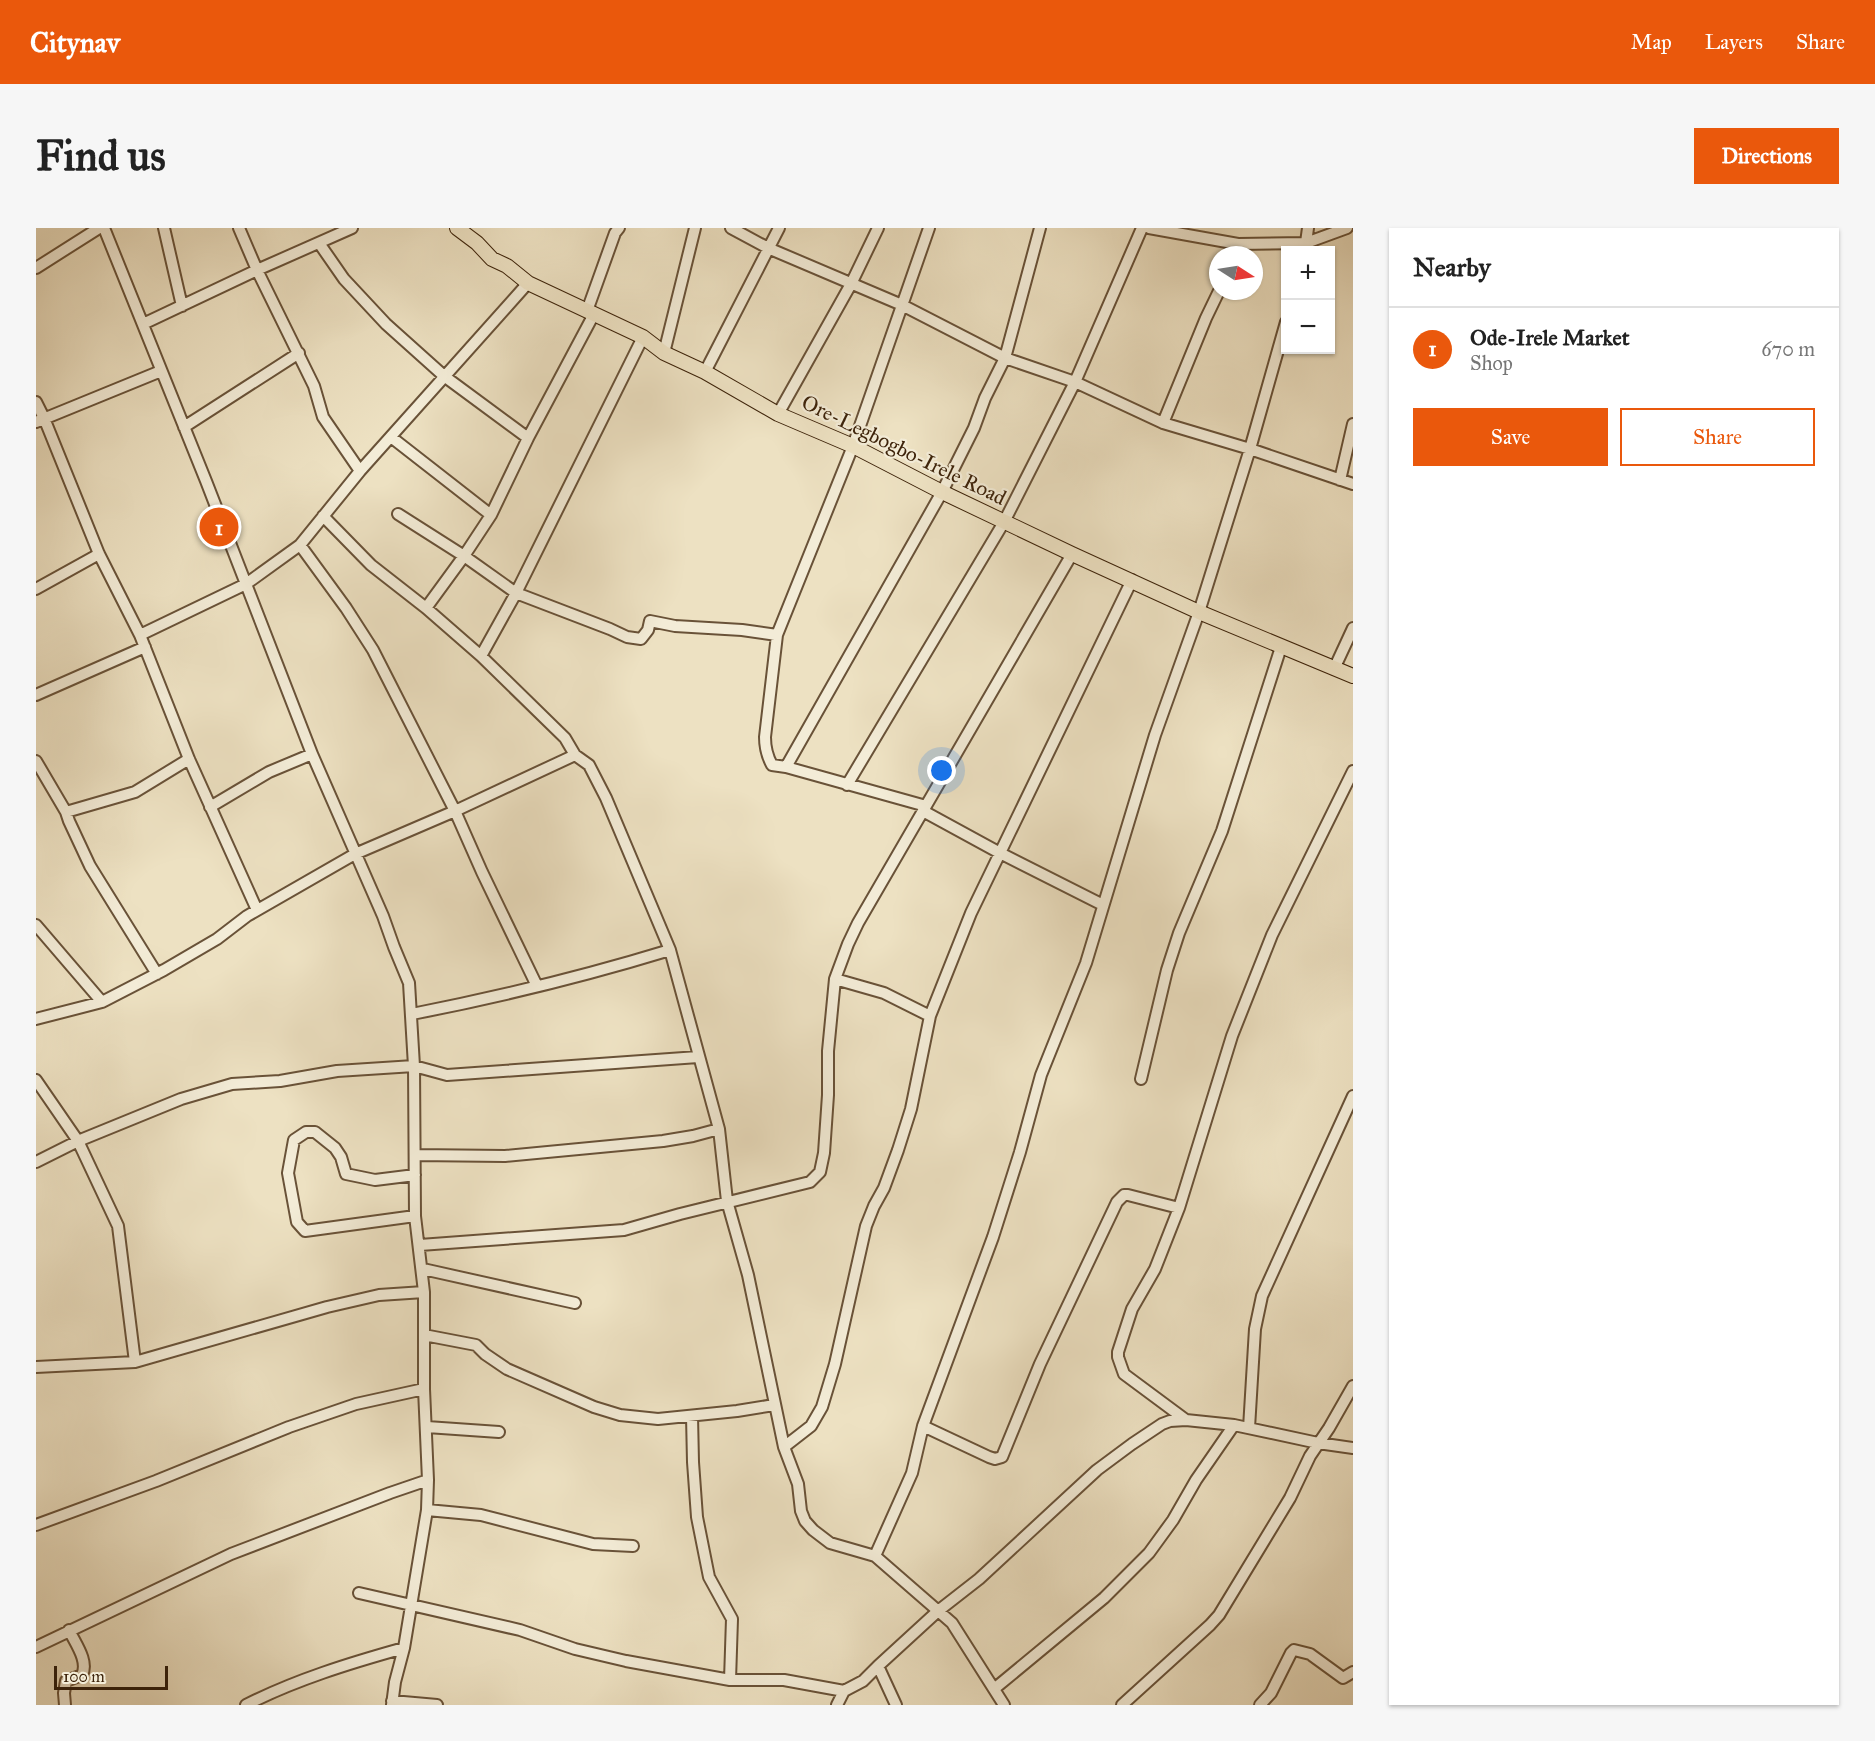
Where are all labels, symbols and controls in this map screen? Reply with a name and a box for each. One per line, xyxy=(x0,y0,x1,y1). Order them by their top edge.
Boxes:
text: Citynav xyxy=(30,25,120,60)
text: Map xyxy=(1631,29,1672,55)
text: Layers xyxy=(1705,29,1763,55)
text: Share xyxy=(1796,29,1845,55)
button: Directions xyxy=(1694,128,1839,184)
text: Find us xyxy=(36,130,166,182)
north arrow xyxy=(1209,246,1263,300)
map controls xyxy=(1281,246,1335,354)
button: + xyxy=(1281,246,1335,300)
text: Nearby xyxy=(1413,251,1491,283)
button: − xyxy=(1281,300,1335,354)
text: Ode-Irele Market xyxy=(1470,324,1630,351)
text: 1 xyxy=(1429,337,1436,361)
text: 670 m xyxy=(1761,337,1815,361)
text: Shop xyxy=(1470,351,1513,375)
street label: Ore-Legbogbo-Irele Road xyxy=(797,389,1011,511)
button: Save xyxy=(1413,408,1608,466)
button: Share xyxy=(1620,408,1815,466)
pin: 1 xyxy=(200,504,238,550)
your location xyxy=(927,756,956,785)
scale bar xyxy=(54,1663,168,1690)
text: 100 m xyxy=(63,1667,105,1686)

